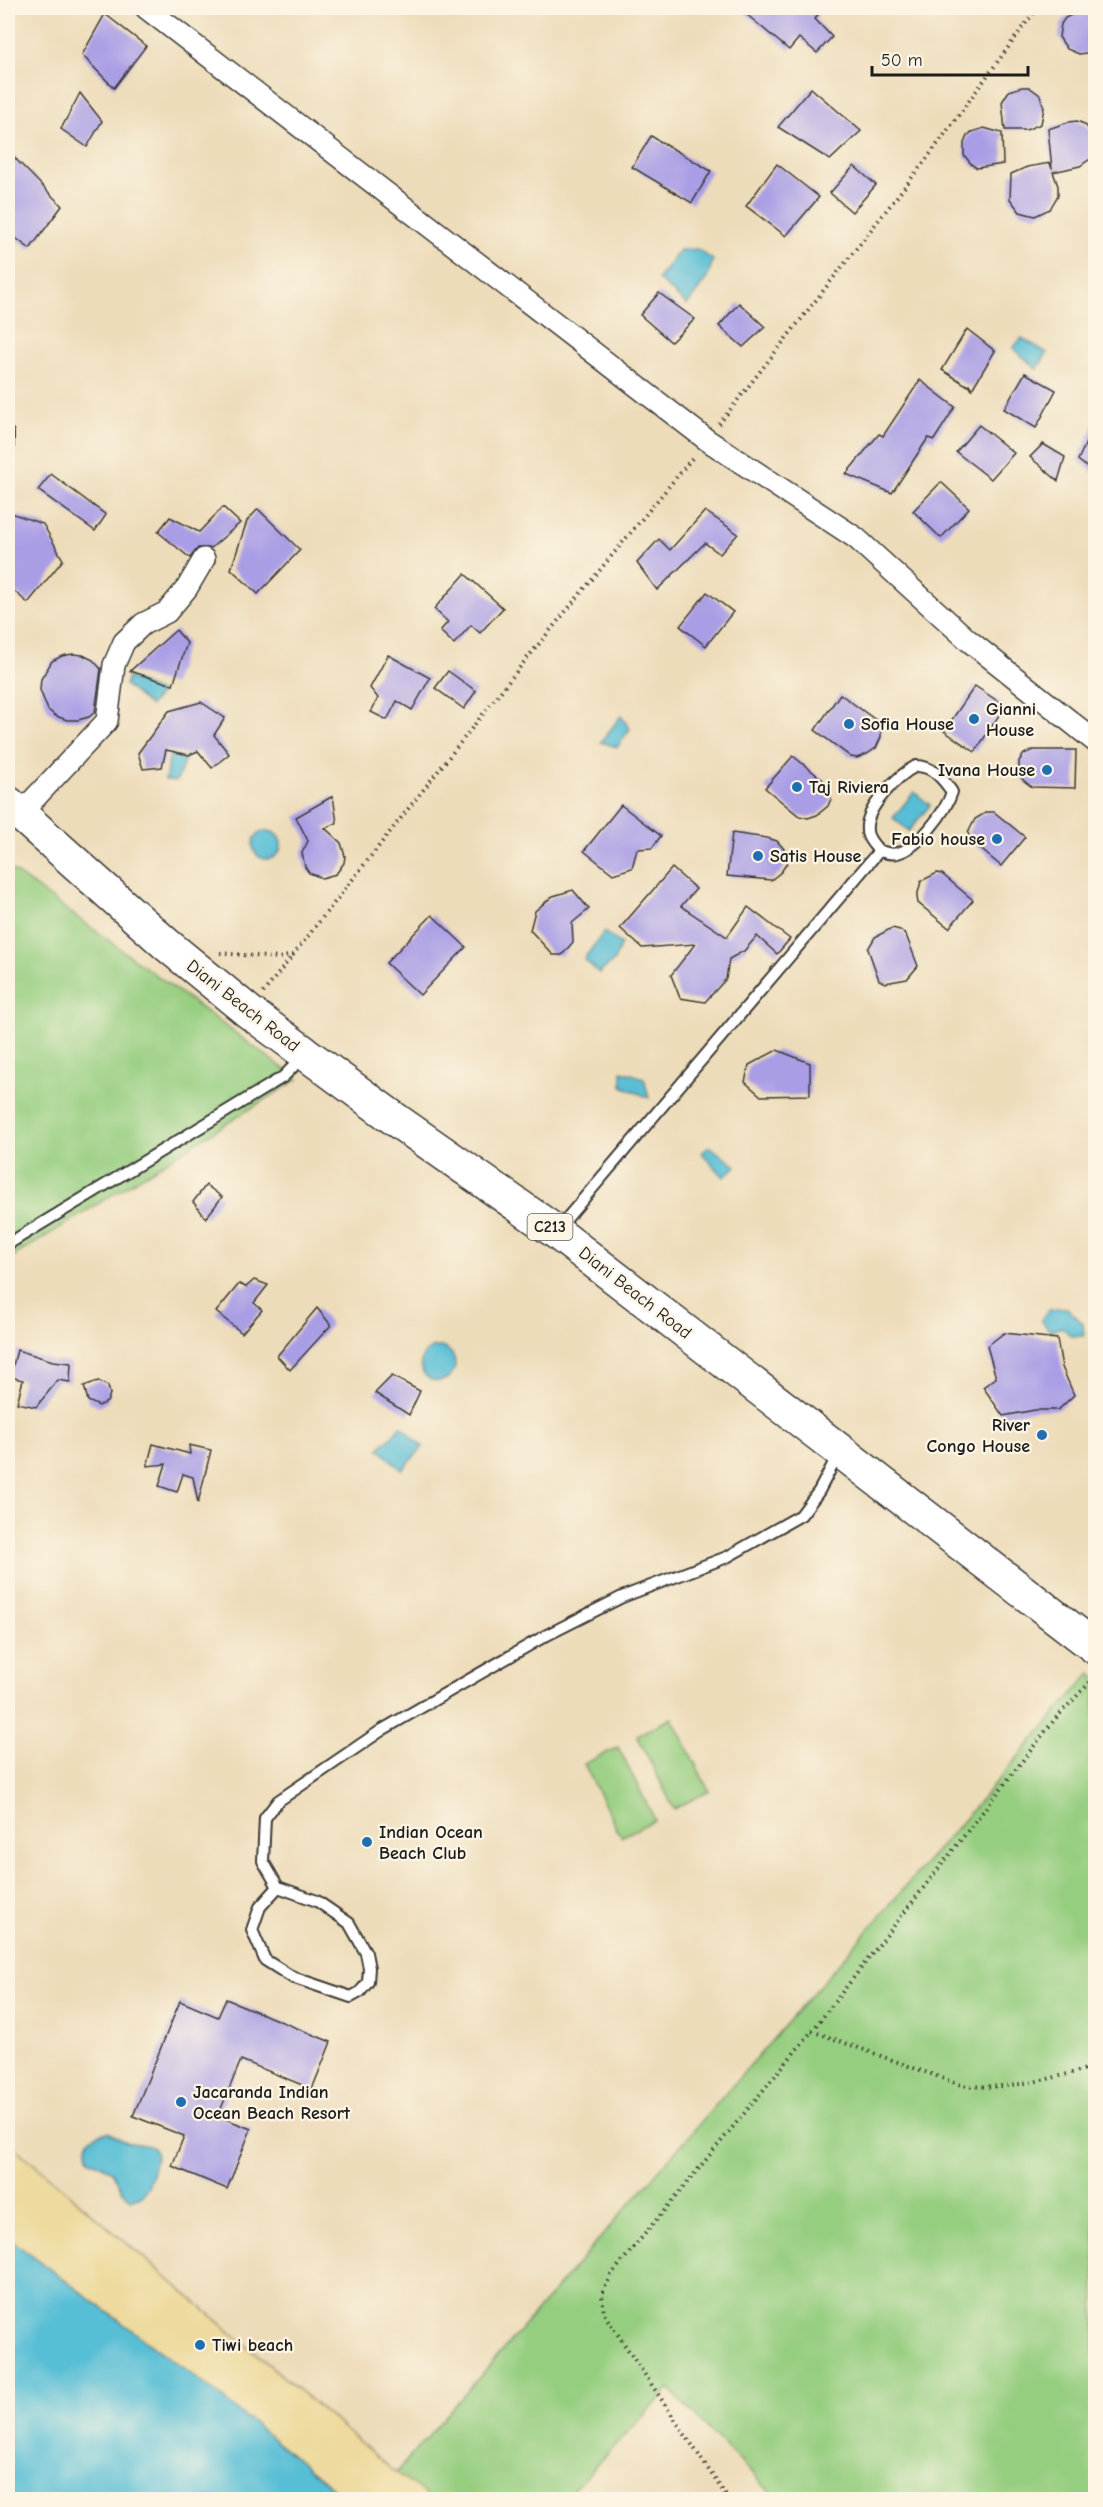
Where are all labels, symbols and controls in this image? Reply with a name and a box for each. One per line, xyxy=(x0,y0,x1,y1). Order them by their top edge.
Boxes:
scale bar xyxy=(872,39,1028,77)
text: 50 m xyxy=(881,50,923,71)
place label: Gianni House xyxy=(986,699,1036,741)
marker: Gianni House xyxy=(967,712,981,726)
place label: Sofia House xyxy=(861,714,954,735)
marker: Sofia House xyxy=(842,717,856,731)
place label: Ivana House xyxy=(938,760,1035,781)
marker: Ivana House xyxy=(1040,763,1054,777)
place label: Taj Riviera xyxy=(809,777,889,798)
marker: Taj Riviera xyxy=(790,780,804,794)
place label: Fabio house xyxy=(891,829,985,850)
marker: Fabio house xyxy=(990,832,1004,846)
place label: Satis House xyxy=(770,846,861,867)
marker: Satis House xyxy=(751,849,765,863)
street label: Diani Beach Road xyxy=(182,955,304,1057)
road number: C213 xyxy=(528,1214,572,1240)
street label: Diani Beach Road xyxy=(574,1242,696,1344)
place label: River Congo House xyxy=(927,1415,1031,1457)
marker: River Congo House xyxy=(1035,1428,1049,1442)
place label: Indian Ocean Beach Club xyxy=(379,1822,483,1864)
marker: Indian Ocean Beach Club xyxy=(360,1835,374,1849)
place label: Jacaranda Indian Ocean Beach Resort xyxy=(193,2082,351,2124)
marker: Jacaranda Indian Ocean Beach Resort xyxy=(174,2095,188,2109)
place label: Tiwi beach xyxy=(212,2335,293,2356)
marker: Tiwi beach xyxy=(193,2338,207,2352)

